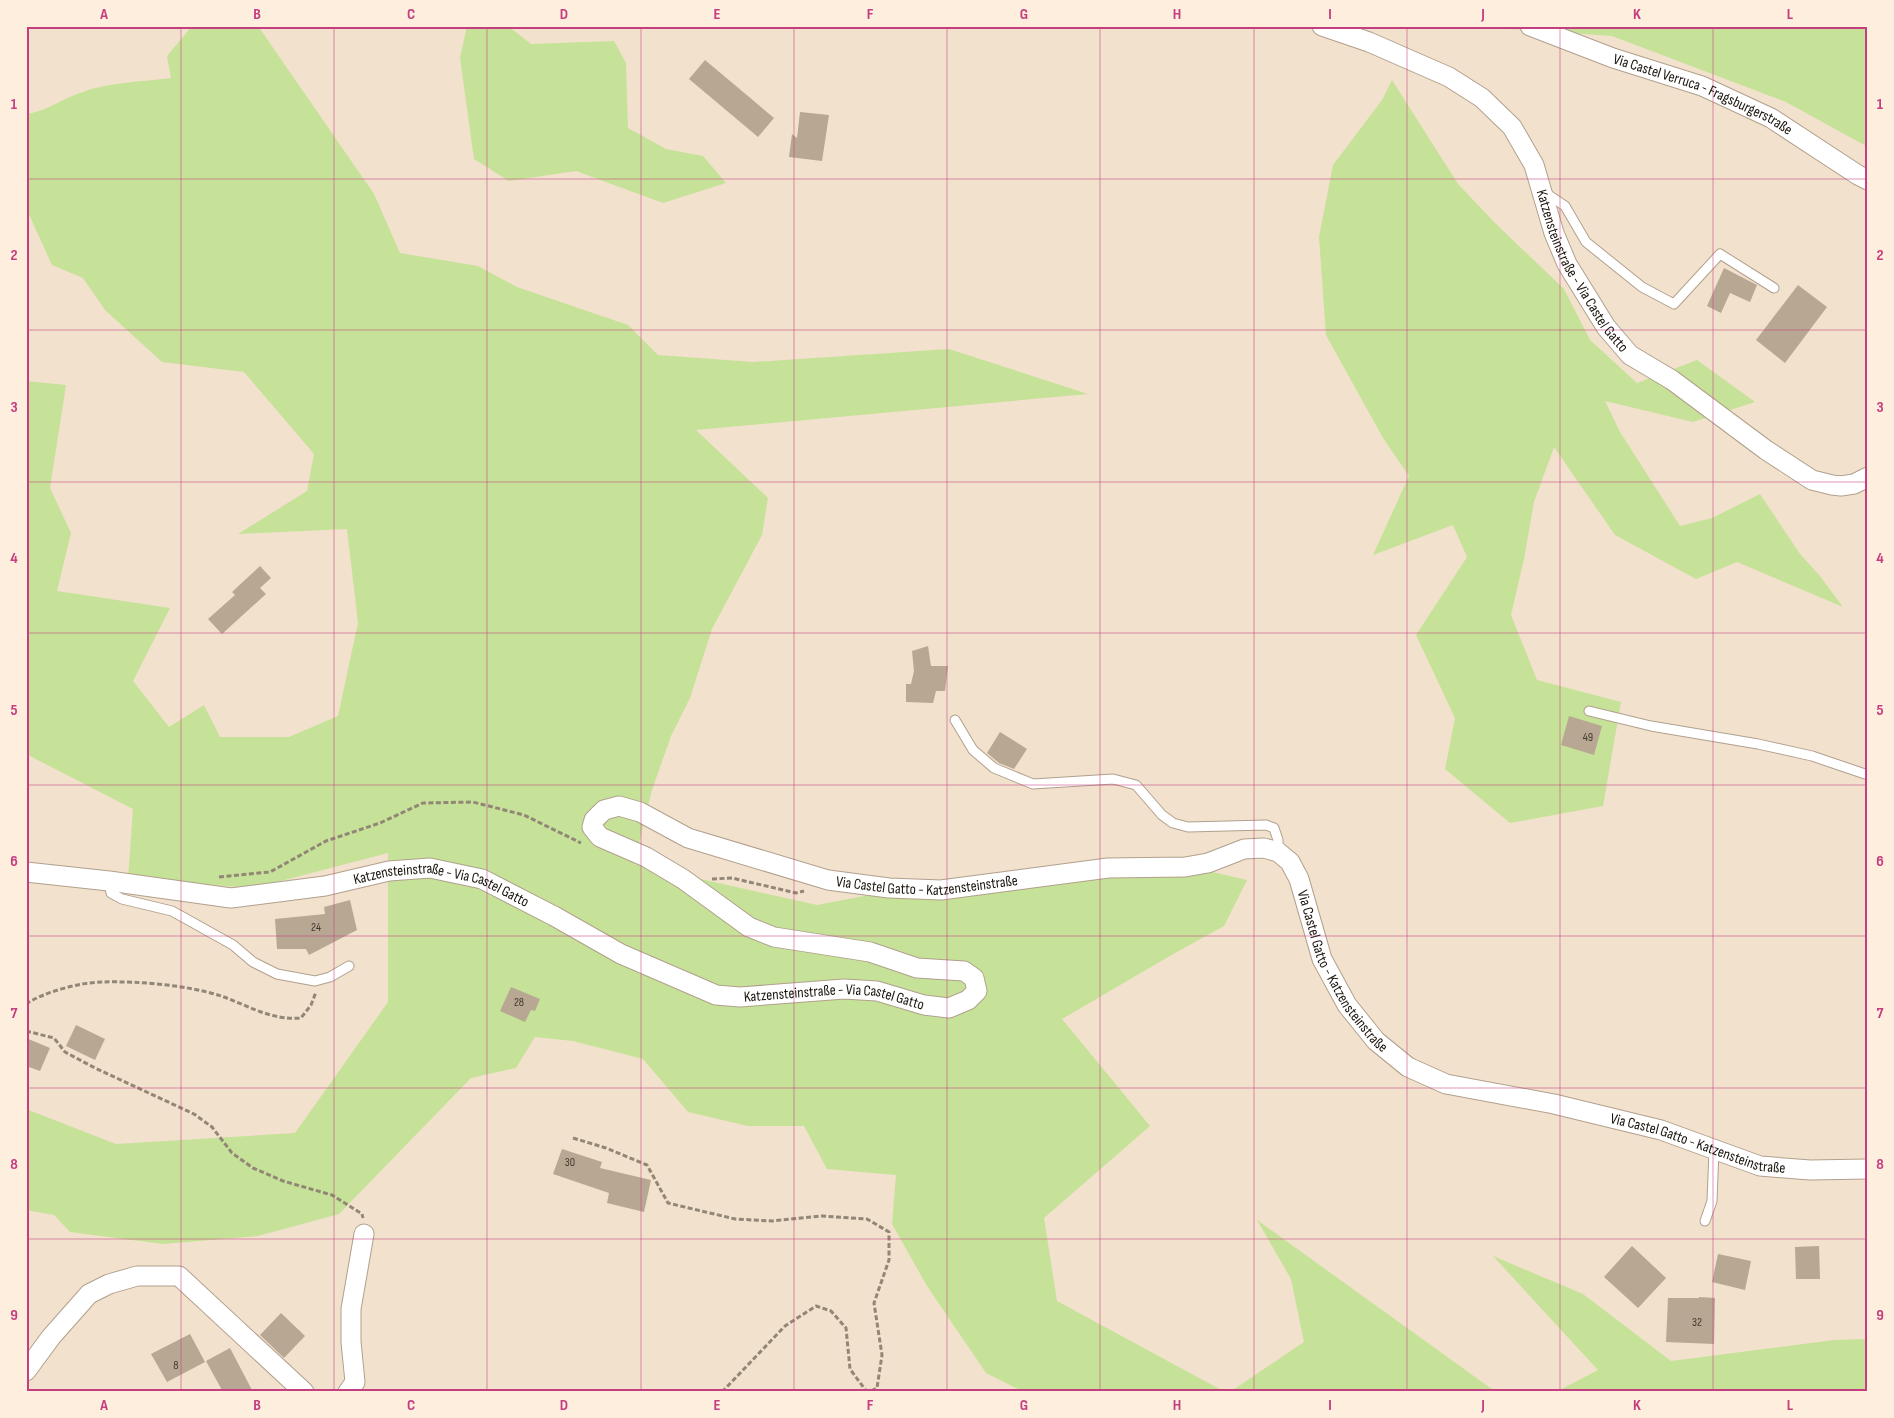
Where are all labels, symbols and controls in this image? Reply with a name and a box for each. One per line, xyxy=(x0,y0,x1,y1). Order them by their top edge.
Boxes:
text: A xyxy=(99,5,108,24)
text: B xyxy=(253,5,261,24)
text: C xyxy=(407,5,415,24)
text: D xyxy=(560,5,568,24)
text: E xyxy=(714,5,721,24)
text: F xyxy=(867,5,874,24)
text: G xyxy=(1020,5,1028,24)
text: H xyxy=(1173,5,1181,24)
text: I xyxy=(1328,5,1332,24)
text: J xyxy=(1480,5,1485,24)
text: K xyxy=(1633,5,1641,24)
text: L xyxy=(1787,5,1794,24)
street label: Via Castel Verruca - Fragsburgerstraße xyxy=(1611,49,1796,139)
text: 1 xyxy=(11,95,18,114)
text: 1 xyxy=(1877,95,1884,114)
street label: Katzensteinstraße - Via Castel Gatto xyxy=(1532,187,1633,356)
text: 2 xyxy=(10,246,18,265)
text: 2 xyxy=(1876,246,1884,265)
text: 3 xyxy=(10,398,18,417)
text: 3 xyxy=(1876,398,1884,417)
text: 4 xyxy=(10,549,18,568)
text: 4 xyxy=(1876,549,1884,568)
text: 5 xyxy=(10,701,18,720)
text: 5 xyxy=(1876,701,1884,720)
house number: 49 xyxy=(1583,730,1593,745)
text: 6 xyxy=(10,852,18,871)
text: 6 xyxy=(1876,852,1884,871)
street label: Katzensteinstraße - Via Castel Gatto xyxy=(351,858,532,911)
street label: Via Castel Gatto - Katzensteinstraße xyxy=(835,870,1019,900)
street label: Via Castel Gatto - Katzensteinstraße xyxy=(1293,888,1392,1056)
house number: 24 xyxy=(311,920,321,935)
street label: Katzensteinstraße - Via Castel Gatto xyxy=(743,979,927,1014)
house number: 28 xyxy=(514,995,524,1010)
text: 7 xyxy=(11,1004,18,1023)
text: 7 xyxy=(1877,1004,1884,1023)
street label: Via Castel Gatto - Katzensteinstraße xyxy=(1608,1109,1786,1177)
text: 8 xyxy=(10,1155,18,1174)
house number: 30 xyxy=(565,1155,575,1170)
text: 8 xyxy=(1876,1155,1884,1174)
text: 9 xyxy=(10,1306,18,1325)
text: 9 xyxy=(1876,1306,1884,1325)
house number: 32 xyxy=(1692,1315,1702,1330)
house number: 8 xyxy=(173,1358,179,1373)
text: A xyxy=(99,1396,108,1415)
text: B xyxy=(253,1396,261,1415)
text: C xyxy=(407,1396,415,1415)
text: D xyxy=(560,1396,568,1415)
text: E xyxy=(714,1396,721,1415)
text: F xyxy=(867,1396,874,1415)
text: G xyxy=(1020,1396,1028,1415)
text: H xyxy=(1173,1396,1181,1415)
text: I xyxy=(1328,1396,1332,1415)
text: J xyxy=(1480,1396,1485,1415)
text: K xyxy=(1633,1396,1641,1415)
text: L xyxy=(1787,1396,1794,1415)

